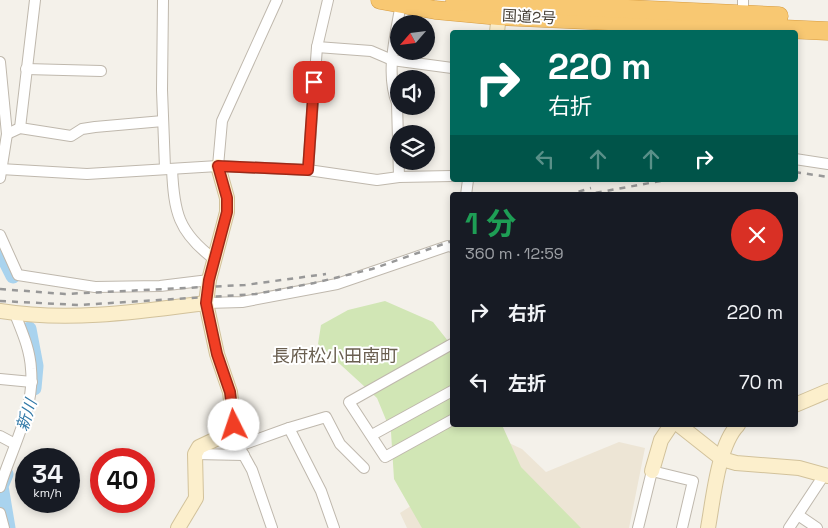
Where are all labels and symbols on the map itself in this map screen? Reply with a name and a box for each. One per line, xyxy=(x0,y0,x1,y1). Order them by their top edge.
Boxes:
street label: 国道2号 xyxy=(502,6,557,27)
north arrow xyxy=(390,15,435,60)
pin xyxy=(293,61,335,103)
district label: 長府松小田南町 xyxy=(272,344,398,367)
water label: 新川 xyxy=(12,395,42,434)
position arrow xyxy=(207,398,259,450)
speed limit sign: 40 xyxy=(90,448,155,513)

